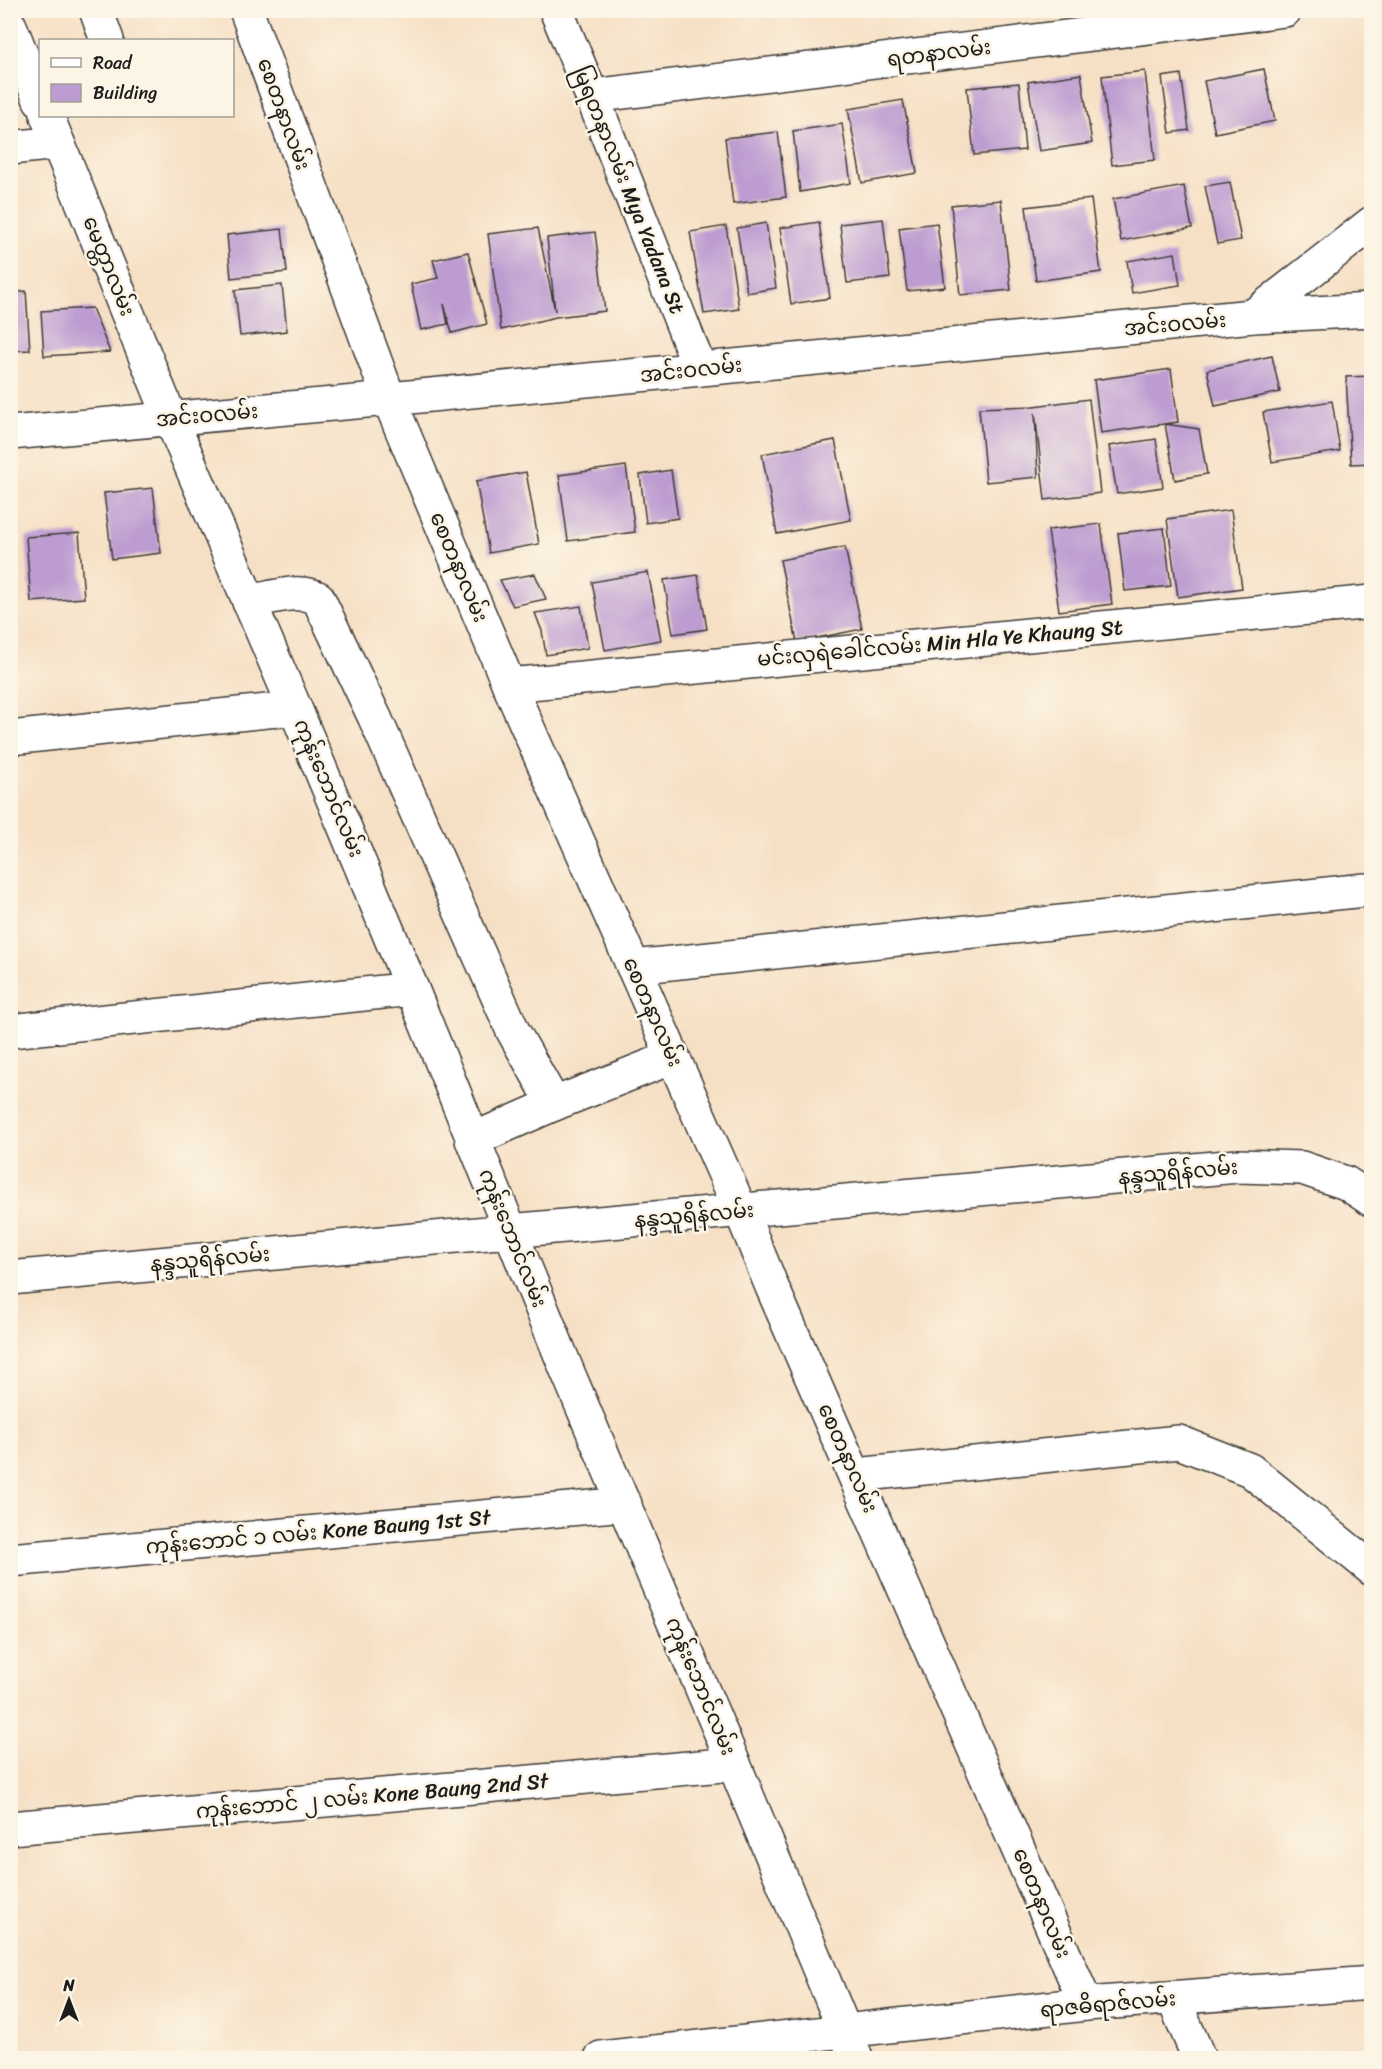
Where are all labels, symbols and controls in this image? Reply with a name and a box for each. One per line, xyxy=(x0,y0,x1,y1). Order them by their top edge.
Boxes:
street label: ရတနာလမ်း xyxy=(885,28,993,78)
legend xyxy=(39,39,234,117)
text: Road xyxy=(93,47,133,79)
street label: စေတနာလမ်း xyxy=(246,52,322,176)
street label: မြရတနာလမ်း Mya Yadana St xyxy=(562,60,696,320)
text: Building xyxy=(93,77,157,109)
street label: မေတ္တာလမ်း xyxy=(72,210,146,322)
street label: အင်းဝလမ်း xyxy=(1122,301,1228,347)
street label: အင်းဝလမ်း xyxy=(638,346,744,394)
street label: အင်းဝလမ်း xyxy=(154,392,260,438)
street label: စေတနာလမ်း xyxy=(419,506,499,628)
street label: မင်းလှရဲခေါင်လမ်း Min Hla Ye Khaung St xyxy=(756,608,1124,678)
street label: ကုန်းဘောင်လမ်း xyxy=(283,713,375,863)
street label: စေတနာလမ်း xyxy=(612,951,694,1073)
street label: နန္ဒသူရိန်လမ်း xyxy=(1116,1148,1240,1196)
street label: ကုန်းဘောင်လမ်း xyxy=(468,1162,558,1314)
street label: နန္ဒသူရိန်လမ်း xyxy=(632,1191,756,1239)
street label: နန္ဒသူရိန်လမ်း xyxy=(148,1235,272,1283)
street label: စေတနာလမ်း xyxy=(807,1397,889,1519)
street label: ကုန်းဘောင် ၁ လမ်း Kone Baung 1st St xyxy=(144,1498,493,1566)
street label: ကုန်းဘောင်လမ်း xyxy=(655,1611,747,1761)
street label: ကုန်းဘောင် ၂ လမ်း Kone Baung 2nd St xyxy=(194,1762,551,1830)
street label: စေတနာလမ်း xyxy=(1002,1842,1082,1964)
north arrow xyxy=(39,1970,99,2030)
text: N xyxy=(62,1971,75,2000)
street label: ရာဇဓိရာဇ်လမ်း xyxy=(1039,1979,1177,2029)

